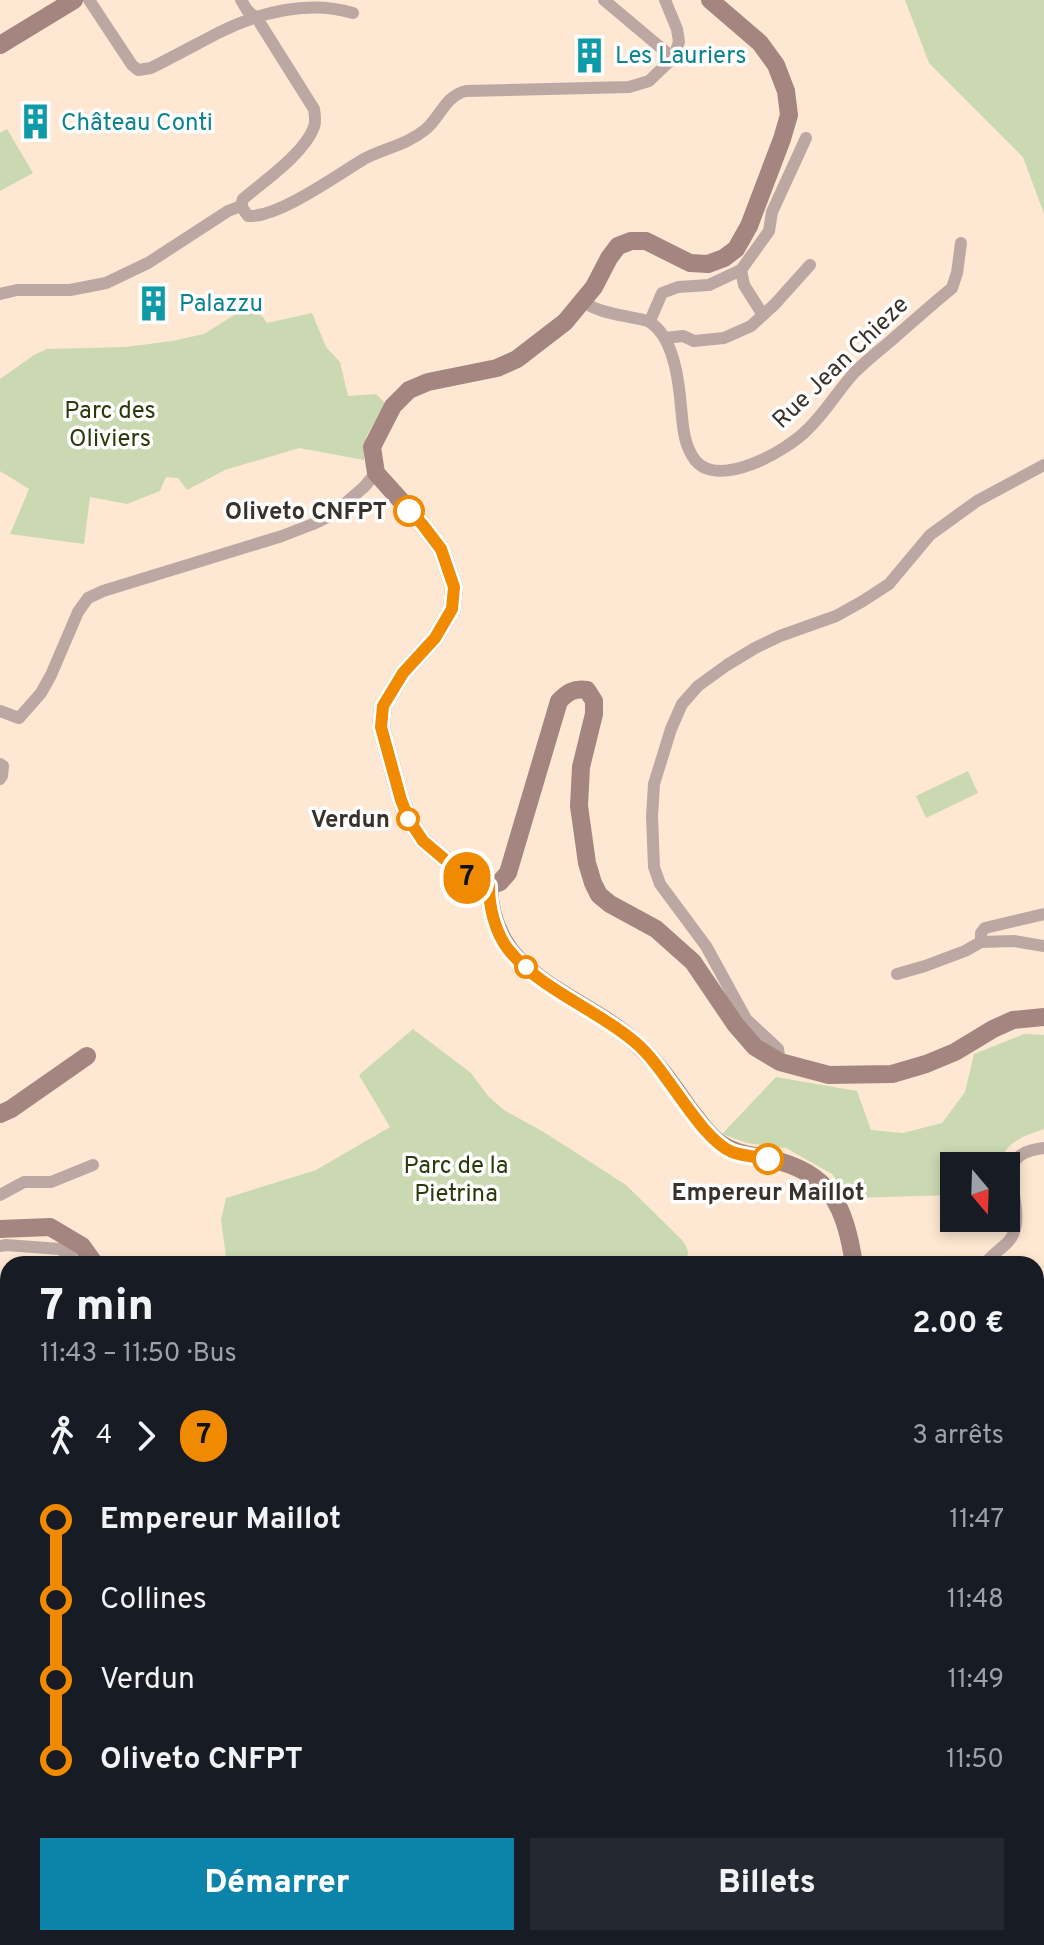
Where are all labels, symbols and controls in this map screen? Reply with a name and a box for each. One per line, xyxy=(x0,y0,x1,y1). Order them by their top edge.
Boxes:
building icon: Les Lauriers xyxy=(570,36,608,74)
place label: Les Lauriers xyxy=(615,42,747,72)
building icon: Château Conti xyxy=(16,103,54,141)
place label: Château Conti xyxy=(61,109,213,139)
building icon: Palazzu xyxy=(134,284,172,322)
place label: Palazzu xyxy=(179,290,263,320)
street label: Rue Jean Chieze xyxy=(767,291,916,436)
park label: Parc des Oliviers xyxy=(64,397,156,455)
marker: Oliveto CNFPT xyxy=(394,496,424,526)
place label: Oliveto CNFPT xyxy=(225,498,387,528)
place label: Verdun xyxy=(311,806,390,836)
marker: Verdun xyxy=(397,808,419,830)
line badge: 7 xyxy=(441,852,493,904)
text: 7 xyxy=(459,860,475,896)
unlabelled marker xyxy=(515,956,537,978)
marker: Empereur Maillot xyxy=(753,1144,783,1174)
park label: Parc de la Pietrina xyxy=(404,1152,508,1210)
north arrow xyxy=(940,1152,1020,1232)
map controls xyxy=(940,1152,1020,1232)
place label: Empereur Maillot xyxy=(672,1179,864,1209)
text: 7 min xyxy=(40,1280,154,1336)
text: 2.00 € xyxy=(912,1306,1004,1343)
text: 11:43 – 11:50 · Bus xyxy=(40,1338,237,1371)
icon: walk xyxy=(40,1414,84,1458)
icon: forward xyxy=(124,1414,168,1458)
text: 7 xyxy=(196,1418,211,1454)
text: 4 xyxy=(96,1420,112,1453)
text: 3 arrêts xyxy=(912,1420,1004,1453)
text: Empereur Maillot xyxy=(100,1502,341,1539)
text: 11:47 xyxy=(949,1504,1004,1537)
text: Collines xyxy=(100,1582,207,1619)
text: 11:48 xyxy=(947,1584,1004,1617)
text: Verdun xyxy=(100,1662,195,1699)
text: 11:49 xyxy=(947,1664,1004,1697)
text: Oliveto CNFPT xyxy=(100,1742,303,1779)
text: 11:50 xyxy=(946,1744,1004,1777)
button: Démarrer xyxy=(40,1838,514,1930)
button: Billets xyxy=(530,1838,1004,1930)

